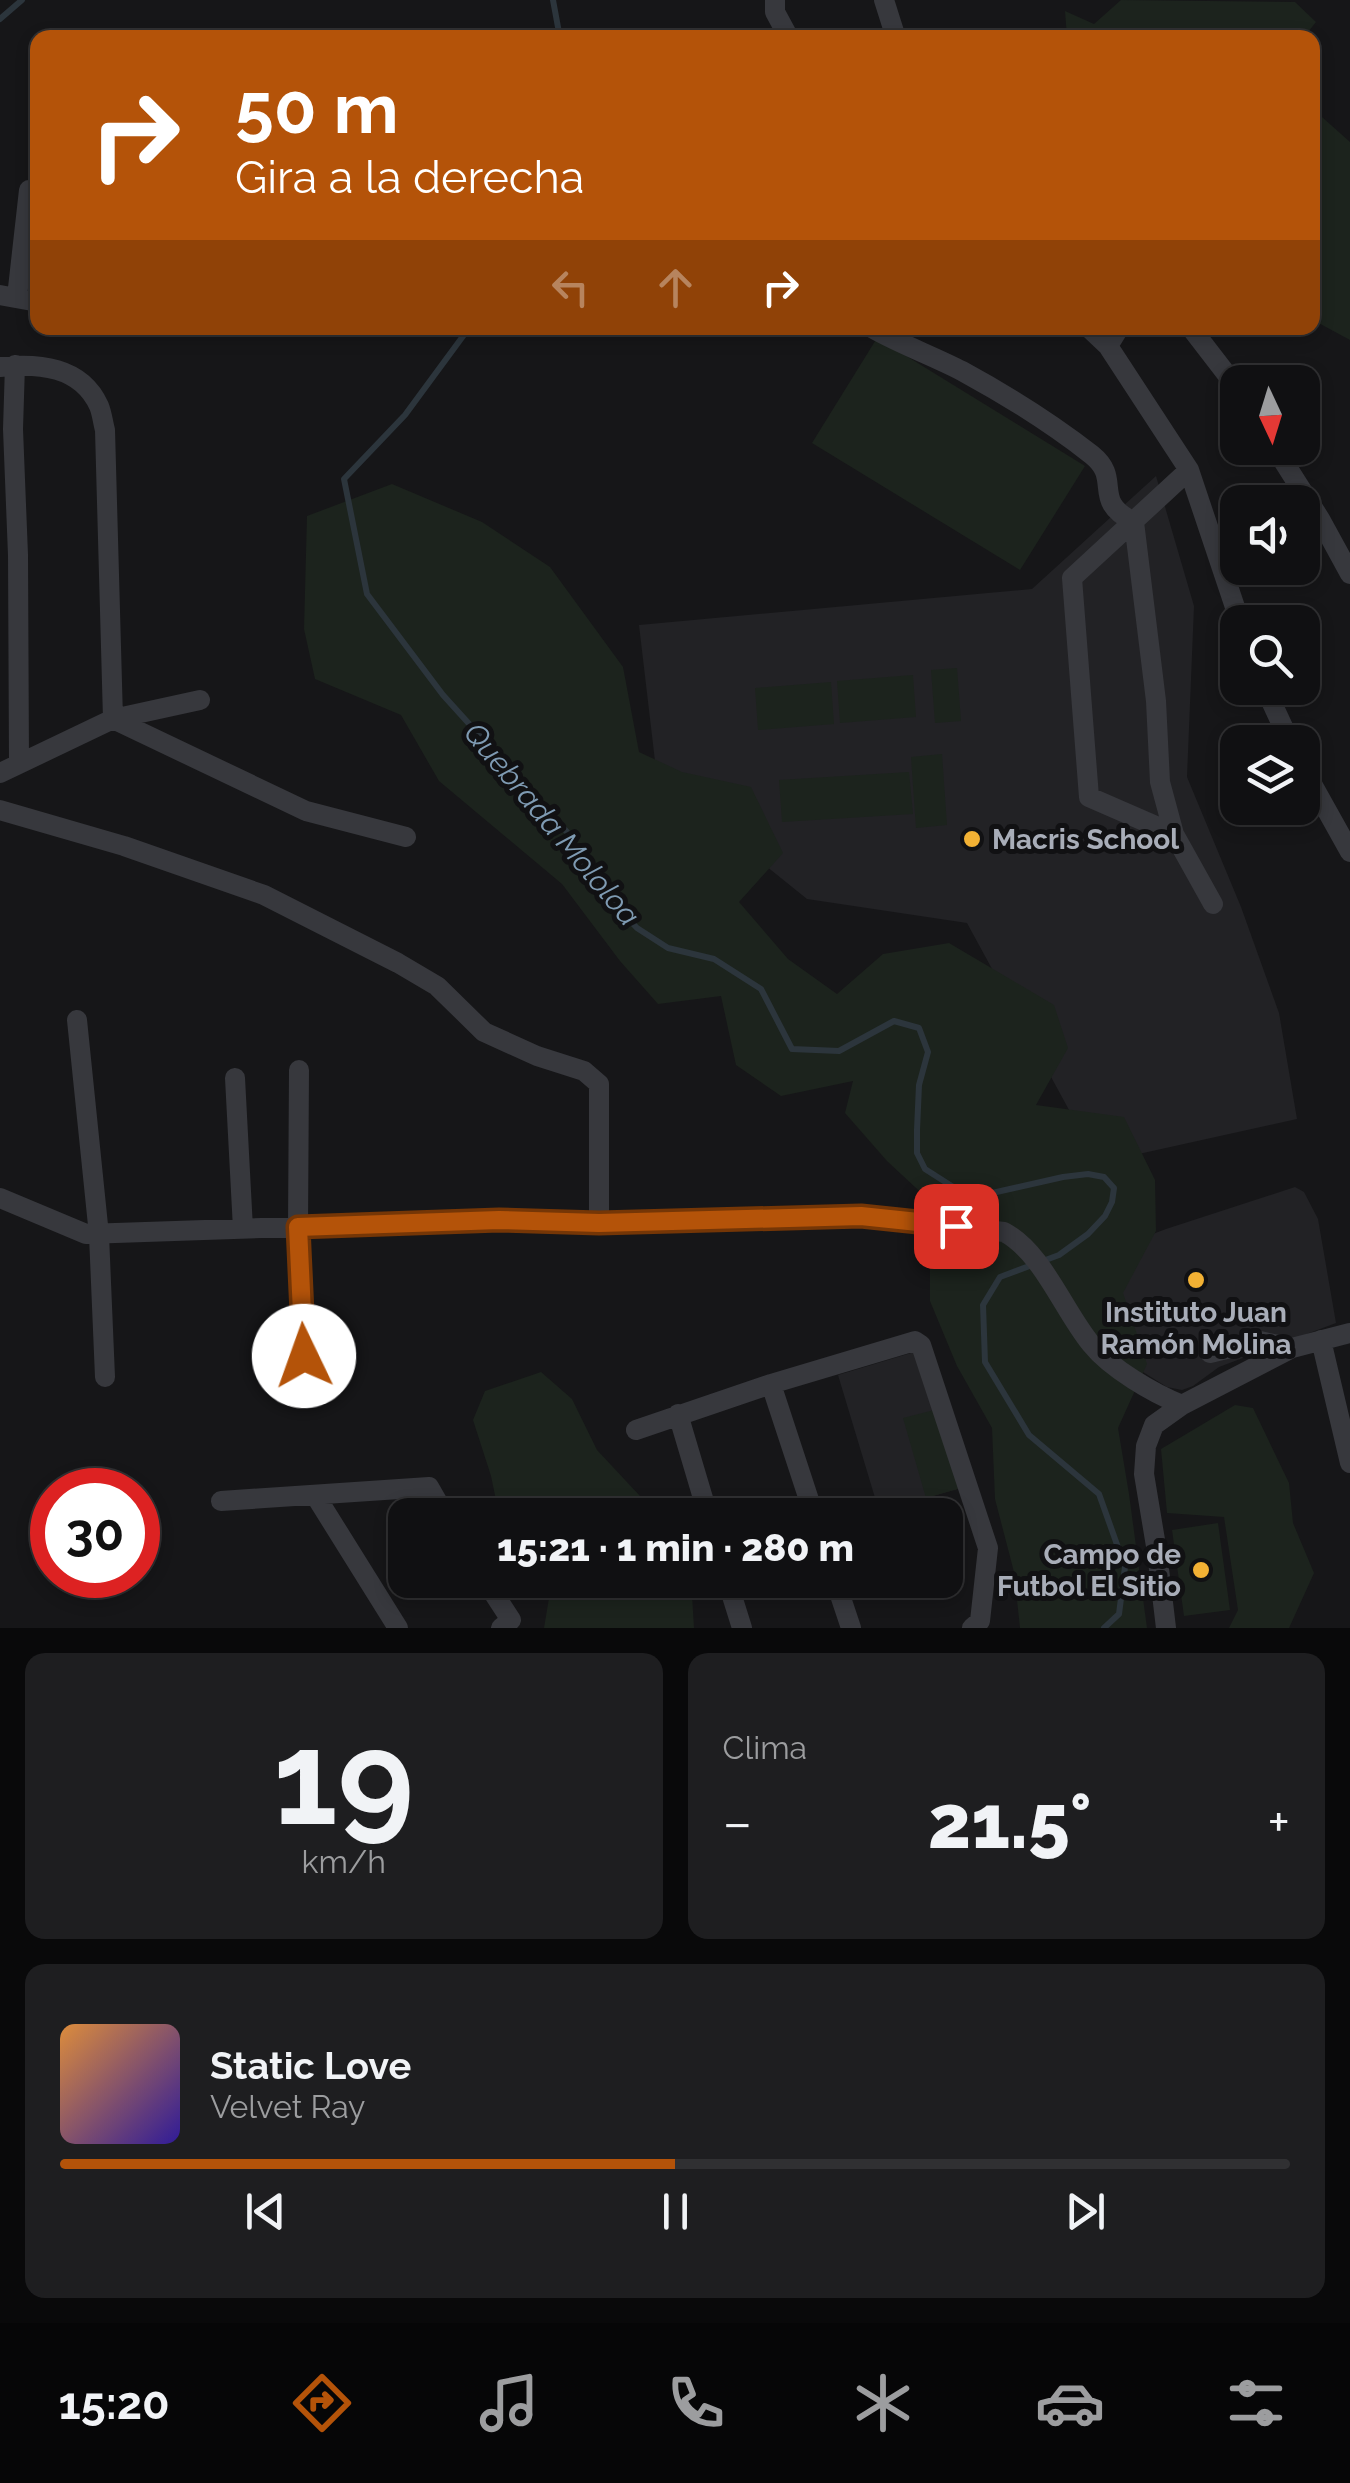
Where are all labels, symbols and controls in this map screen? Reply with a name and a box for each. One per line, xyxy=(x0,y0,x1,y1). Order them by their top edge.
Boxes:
text: 50 m xyxy=(235,67,399,149)
icon: right xyxy=(70,70,200,200)
text: Gira a la derecha xyxy=(235,151,584,204)
icon: left xyxy=(543,260,598,315)
icon: ahead xyxy=(648,260,703,315)
icon: right xyxy=(753,260,808,315)
north arrow xyxy=(1220,365,1320,465)
map controls xyxy=(1220,365,1320,825)
button: sound xyxy=(1220,485,1320,585)
button: search xyxy=(1220,605,1320,705)
water label: Quebrada Mololoa xyxy=(457,716,647,932)
button: layers xyxy=(1220,725,1320,825)
place label: Macris School xyxy=(992,823,1179,856)
marker: Macris School xyxy=(961,828,983,850)
pin xyxy=(914,1184,999,1269)
icon: arrive xyxy=(929,1199,984,1254)
marker: Instituto Juan Ramón Molina xyxy=(1185,1269,1207,1291)
place label: Instituto Juan Ramón Molina xyxy=(1100,1296,1292,1361)
position arrow xyxy=(252,1304,356,1408)
speed limit sign: 30 xyxy=(30,1468,160,1598)
text: 15:21 · 1 min · 280 m xyxy=(497,1525,854,1570)
place label: Campo de Futbol El Sitio xyxy=(997,1538,1181,1603)
marker: Campo de Futbol El Sitio xyxy=(1190,1559,1212,1581)
text: 19 xyxy=(273,1702,414,1854)
text: Clima xyxy=(723,1729,807,1766)
text: 21.5° xyxy=(928,1777,1092,1866)
text: − xyxy=(723,1790,752,1855)
text: + xyxy=(1267,1790,1290,1855)
text: km/h xyxy=(302,1843,386,1880)
text: Static Love xyxy=(210,2043,411,2088)
text: Velvet Ray xyxy=(210,2088,365,2125)
icon: previous xyxy=(238,2184,293,2239)
icon: pause xyxy=(648,2184,703,2239)
icon: next xyxy=(1058,2184,1113,2239)
icon: directions xyxy=(287,2368,357,2438)
icon: music xyxy=(474,2368,544,2438)
icon: phone xyxy=(661,2368,731,2438)
icon: climate xyxy=(848,2368,918,2438)
icon: car xyxy=(1035,2368,1105,2438)
icon: filters xyxy=(1221,2368,1291,2438)
text: 15:20 xyxy=(58,2377,170,2430)

